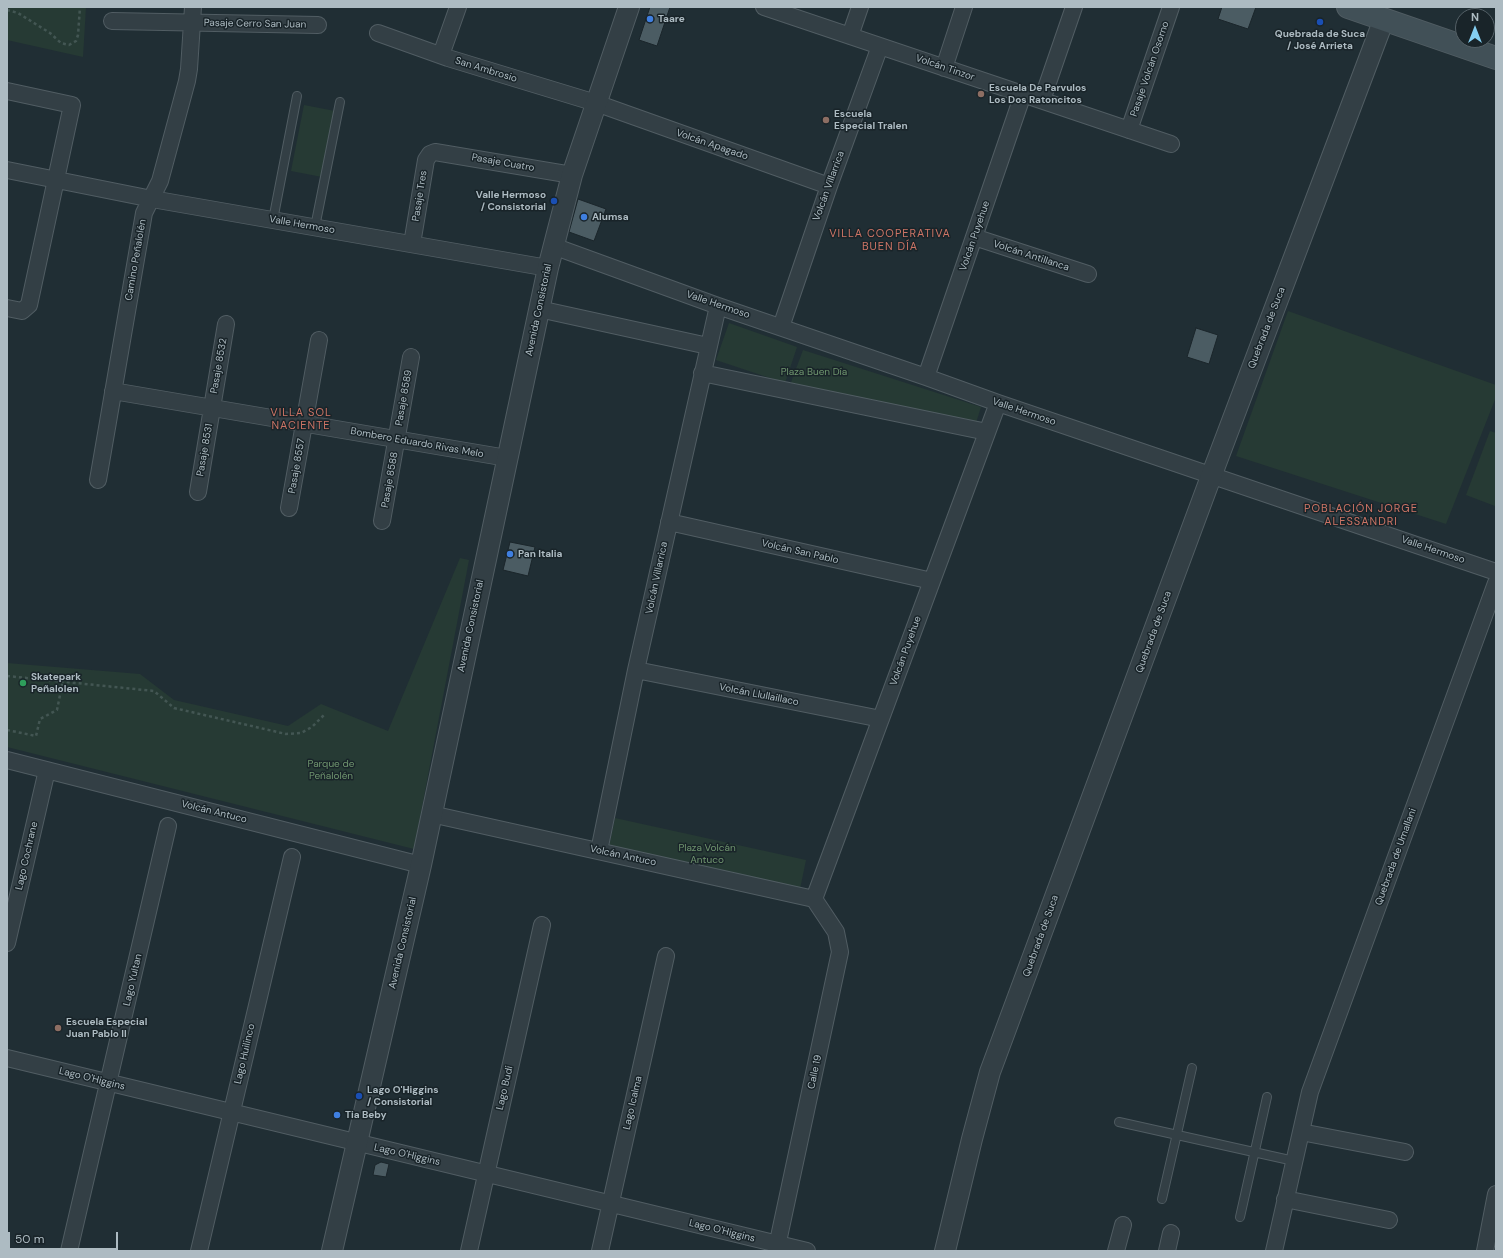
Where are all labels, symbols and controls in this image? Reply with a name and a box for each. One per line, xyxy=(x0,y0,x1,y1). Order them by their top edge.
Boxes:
north arrow xyxy=(1455,8,1495,48)
text: N xyxy=(1471,10,1479,24)
place label: Taare xyxy=(658,13,685,25)
marker: Taare xyxy=(645,14,655,24)
street label: Pasaje Cerro San Juan xyxy=(204,17,306,31)
marker: Quebrada de Suca / José Arrieta xyxy=(1315,17,1325,27)
street label: Pasaje Volcán Osorno xyxy=(1128,20,1172,118)
place label: Quebrada de Suca / José Arrieta xyxy=(1275,28,1365,52)
street label: Volcán Tinzor xyxy=(914,52,976,84)
street label: San Ambrosio xyxy=(454,55,518,85)
place label: Escuela De Parvulos Los Dos Ratoncitos xyxy=(989,82,1086,106)
marker: Escuela De Parvulos Los Dos Ratoncitos xyxy=(976,89,986,99)
place label: Escuela Especial Tralen xyxy=(834,108,908,132)
marker: Escuela Especial Tralen xyxy=(821,115,831,125)
street label: Volcán Apagado xyxy=(674,127,750,163)
street label: Volcán Villarrica xyxy=(811,149,847,223)
street label: Pasaje Cuatro xyxy=(471,152,535,174)
street label: Pasaje Tres xyxy=(410,170,430,222)
place label: Valle Hermoso / Consistorial xyxy=(476,189,546,212)
marker: Valle Hermoso / Consistorial xyxy=(549,196,559,206)
street label: Volcán Puyehue xyxy=(957,199,993,273)
place label: Alumsa xyxy=(592,211,629,223)
marker: Alumsa xyxy=(579,212,589,222)
street label: Valle Hermoso xyxy=(268,213,336,237)
street label: Camino Peñalolén xyxy=(123,218,149,302)
district label: VILLA COOPERATIVA BUEN DÍA xyxy=(829,227,951,253)
street label: Volcán Antillanca xyxy=(991,238,1071,274)
street label: Avenida Consistorial xyxy=(523,263,555,357)
street label: Quebrada de Suca xyxy=(1246,286,1288,370)
street label: Valle Hermoso xyxy=(685,289,751,321)
street label: Pasaje 8532 xyxy=(208,337,230,395)
park label: Plaza Buen Día xyxy=(781,366,847,378)
street label: Pasaje 8589 xyxy=(393,369,415,427)
street label: Valle Hermoso xyxy=(991,396,1057,428)
district label: VILLA SOL NACIENTE xyxy=(270,406,332,432)
street label: Pasaje 8531 xyxy=(194,423,216,477)
street label: Bombero Eduardo Rivas Melo xyxy=(349,425,485,461)
street label: Pasaje 8557 xyxy=(286,438,308,494)
street label: Pasaje 8588 xyxy=(379,451,401,509)
district label: POBLACIÓN JORGE ALESSANDRI xyxy=(1304,502,1418,528)
street label: Valle Hermoso xyxy=(1400,534,1466,566)
street label: Volcán San Pablo xyxy=(760,537,840,567)
street label: Volcán Villarrica xyxy=(643,541,671,615)
place label: Pan Italia xyxy=(518,548,562,560)
marker: Pan Italia xyxy=(505,549,515,559)
street label: Avenida Consistorial xyxy=(455,579,487,673)
street label: Quebrada de Suca xyxy=(1134,589,1174,675)
street label: Volcán Puyehue xyxy=(888,615,924,687)
place label: Skatepark Peñalolen xyxy=(31,671,81,694)
marker: Skatepark Peñalolen xyxy=(18,678,28,688)
street label: Volcán Llullaillaco xyxy=(718,681,800,709)
park label: Parque de Peñalolén xyxy=(308,758,354,782)
street label: Volcán Antuco xyxy=(180,798,248,826)
street label: Quebrada de Umallani xyxy=(1373,807,1419,907)
street label: Lago Cochrane xyxy=(13,821,41,891)
park label: Plaza Volcán Antuco xyxy=(678,842,736,866)
street label: Volcán Antuco xyxy=(589,843,657,869)
street label: Quebrada de Suca xyxy=(1021,893,1061,979)
street label: Avenida Consistorial xyxy=(387,896,419,990)
street label: Lago Yultan xyxy=(121,953,145,1007)
place label: Escuela Especial Juan Pablo II xyxy=(66,1016,147,1040)
marker: Escuela Especial Juan Pablo II xyxy=(53,1023,63,1033)
street label: Lago Huilinco xyxy=(232,1023,258,1085)
street label: Calle 19 xyxy=(806,1054,824,1090)
street label: Lago O'Higgins xyxy=(58,1065,126,1093)
street label: Lago Budi xyxy=(494,1065,516,1111)
street label: Lago Icalma xyxy=(621,1075,645,1131)
place label: Lago O'Higgins / Consistorial xyxy=(367,1084,438,1108)
marker: Lago O'Higgins / Consistorial xyxy=(354,1091,364,1101)
place label: Tia Beby xyxy=(345,1109,386,1121)
marker: Tia Beby xyxy=(332,1110,342,1120)
street label: Lago O'Higgins xyxy=(373,1142,441,1168)
street label: Lago O'Higgins xyxy=(688,1217,756,1245)
scale bar xyxy=(10,1224,120,1250)
text: 50 m xyxy=(15,1231,44,1247)

